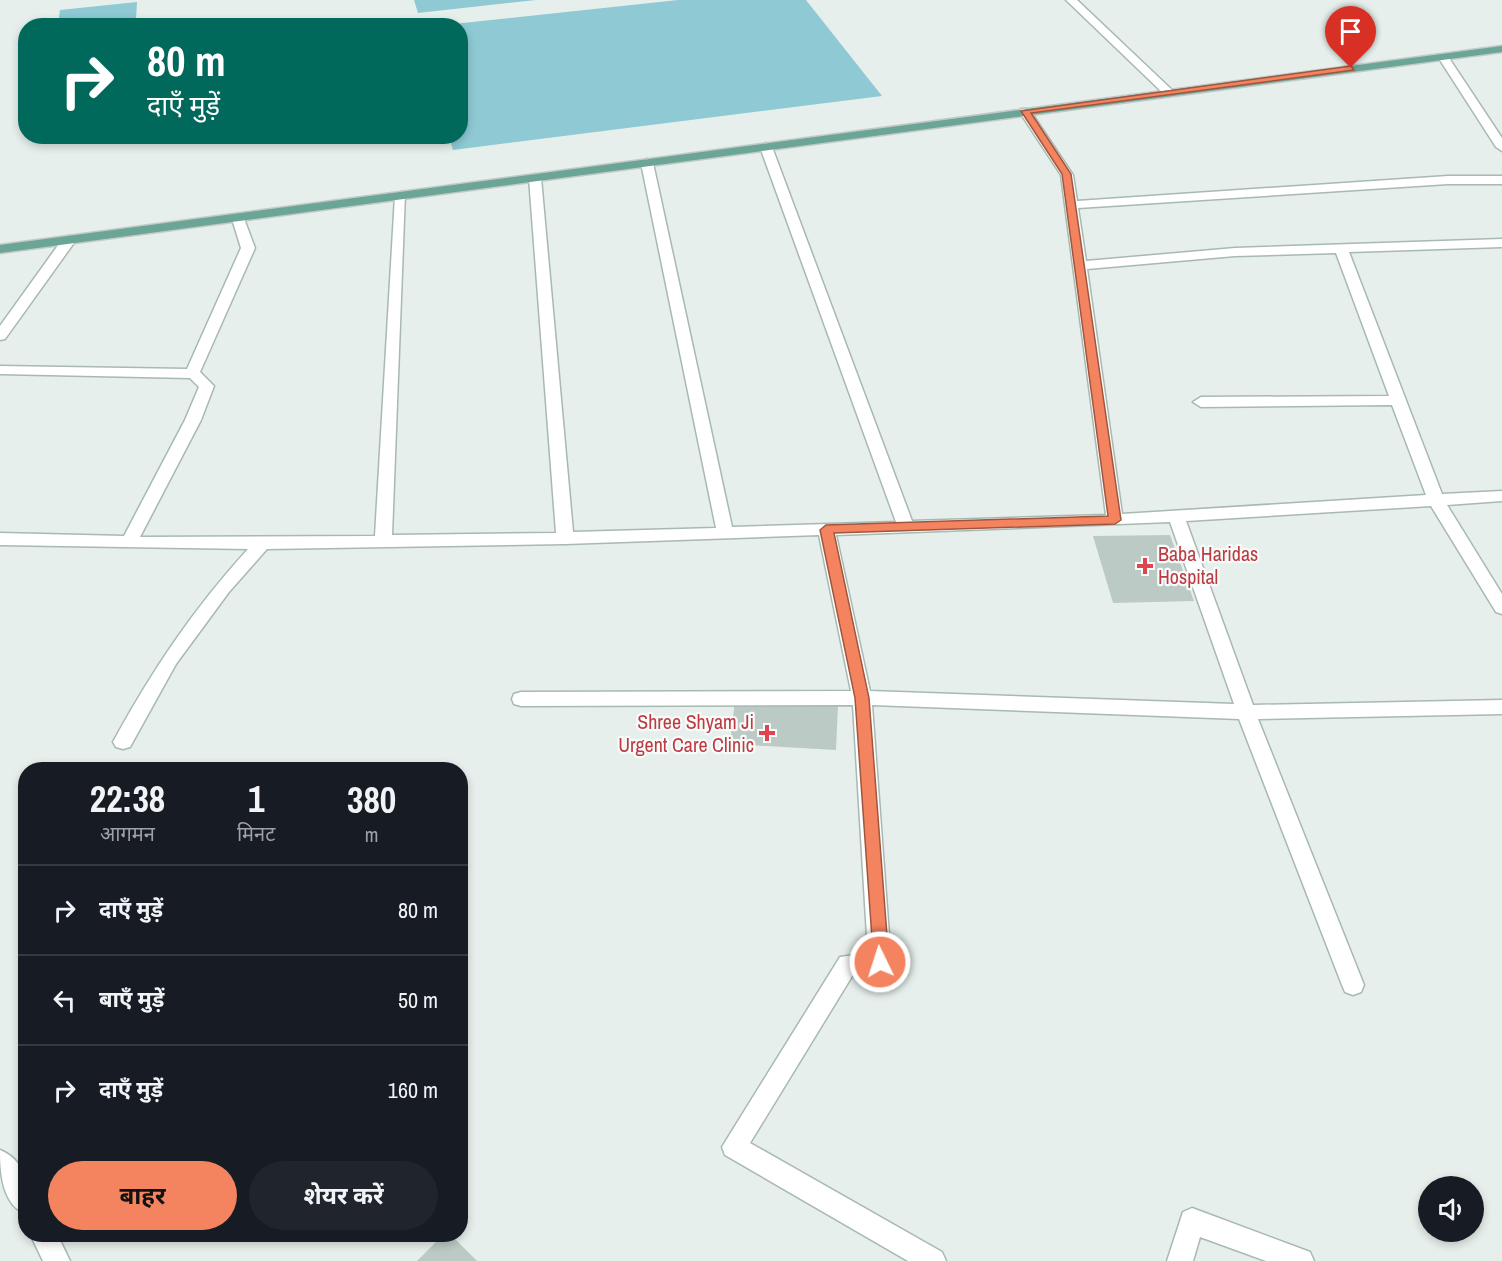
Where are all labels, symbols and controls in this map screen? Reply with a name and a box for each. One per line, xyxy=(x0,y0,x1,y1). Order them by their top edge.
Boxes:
pin xyxy=(1325,6,1376,68)
icon: arrive xyxy=(1334,15,1367,48)
text: 80 m xyxy=(147,33,226,89)
icon: right xyxy=(48,42,126,120)
text: दाएँ मुड़ें xyxy=(147,87,220,123)
place label: Baba Haridas Hospital xyxy=(1158,540,1258,590)
marker: Baba Haridas Hospital xyxy=(1136,557,1154,575)
place label: Shree Shyam Ji Urgent Care Clinic xyxy=(618,708,754,758)
marker: Shree Shyam Ji Urgent Care Clinic xyxy=(758,724,776,742)
text: 22:38 xyxy=(90,775,165,823)
text: 1 xyxy=(248,775,264,823)
text: 380 xyxy=(347,776,396,824)
text: आगमन xyxy=(100,820,155,847)
text: मिनट xyxy=(237,820,275,847)
text: m xyxy=(365,821,378,848)
icon: right xyxy=(48,894,81,927)
text: दाएँ मुड़ें xyxy=(99,894,163,924)
text: 80 m xyxy=(398,895,438,925)
position arrow xyxy=(848,930,912,994)
icon: left xyxy=(48,984,81,1017)
text: बाएँ मुड़ें xyxy=(99,984,164,1014)
text: 50 m xyxy=(398,985,438,1015)
icon: right xyxy=(48,1074,81,1107)
text: दाएँ मुड़ें xyxy=(99,1074,163,1104)
text: 160 m xyxy=(388,1075,438,1105)
button: बाहर xyxy=(48,1161,237,1230)
button: शेयर करें xyxy=(249,1161,438,1230)
map controls xyxy=(1418,1176,1484,1242)
button: sound xyxy=(1418,1176,1484,1242)

